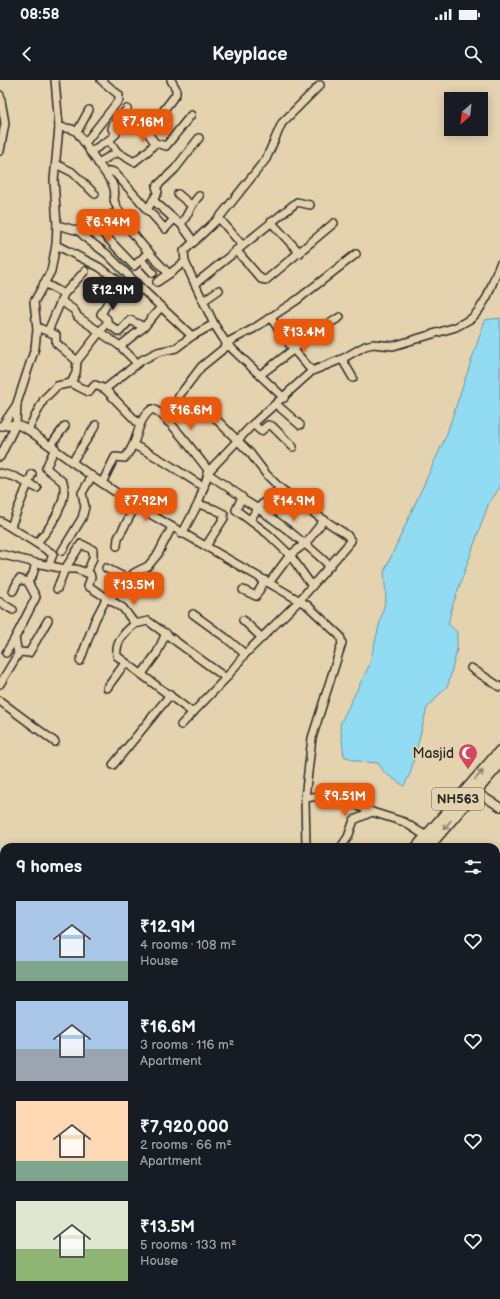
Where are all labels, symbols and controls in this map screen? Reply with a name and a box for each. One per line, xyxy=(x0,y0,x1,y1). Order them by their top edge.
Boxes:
text: 08:58 xyxy=(20,5,60,24)
icon: back xyxy=(16,43,38,65)
icon: search xyxy=(462,43,484,65)
text: Keyplace xyxy=(212,44,288,65)
north arrow xyxy=(444,92,488,136)
map controls xyxy=(444,92,488,136)
pin: ₹7.16M xyxy=(110,109,176,143)
text: ₹7.16M xyxy=(122,114,164,130)
pin: ₹6.94M xyxy=(75,209,141,243)
text: ₹6.94M xyxy=(86,214,130,230)
pin: ₹12.9M xyxy=(80,277,146,311)
text: ₹12.9M xyxy=(92,282,134,298)
pin: ₹13.4M xyxy=(271,319,337,353)
text: ₹13.4M xyxy=(283,324,325,340)
pin: ₹16.6M xyxy=(158,397,224,431)
text: ₹16.6M xyxy=(170,402,212,418)
pin: ₹7.92M xyxy=(113,488,179,522)
pin: ₹14.9M xyxy=(261,488,327,522)
text: ₹7.92M xyxy=(124,493,168,509)
text: ₹14.9M xyxy=(273,493,315,509)
pin: ₹13.5M xyxy=(101,572,167,606)
text: ₹13.5M xyxy=(113,577,155,593)
mosque icon: Masjid xyxy=(457,742,479,770)
place label: Masjid xyxy=(412,745,454,762)
one-way arrow xyxy=(474,770,484,780)
pin: ₹9.51M xyxy=(312,783,378,817)
text: ₹9.51M xyxy=(324,788,366,804)
road number: NH563 xyxy=(432,788,484,810)
one-way arrow xyxy=(443,819,452,829)
icon: filters xyxy=(462,856,484,878)
text: 9 homes xyxy=(16,857,82,877)
icon: home xyxy=(48,917,96,965)
text: ₹12.9M xyxy=(140,917,195,937)
icon: heart xyxy=(462,930,484,952)
text: 4 rooms · 108 m² xyxy=(140,937,236,953)
text: House xyxy=(140,953,178,969)
icon: home xyxy=(48,1017,96,1065)
text: ₹16.6M xyxy=(140,1017,196,1037)
icon: heart xyxy=(462,1030,484,1052)
text: 3 rooms · 116 m² xyxy=(140,1037,234,1053)
text: Apartment xyxy=(140,1053,201,1069)
icon: home xyxy=(48,1117,96,1165)
text: ₹7,920,000 xyxy=(140,1117,229,1137)
icon: heart xyxy=(462,1130,484,1152)
text: 2 rooms · 66 m² xyxy=(140,1137,232,1153)
text: Apartment xyxy=(140,1153,201,1169)
icon: home xyxy=(48,1217,96,1265)
text: ₹13.5M xyxy=(140,1217,195,1237)
icon: heart xyxy=(462,1230,484,1252)
text: 5 rooms · 133 m² xyxy=(140,1237,237,1253)
text: House xyxy=(140,1253,178,1269)

